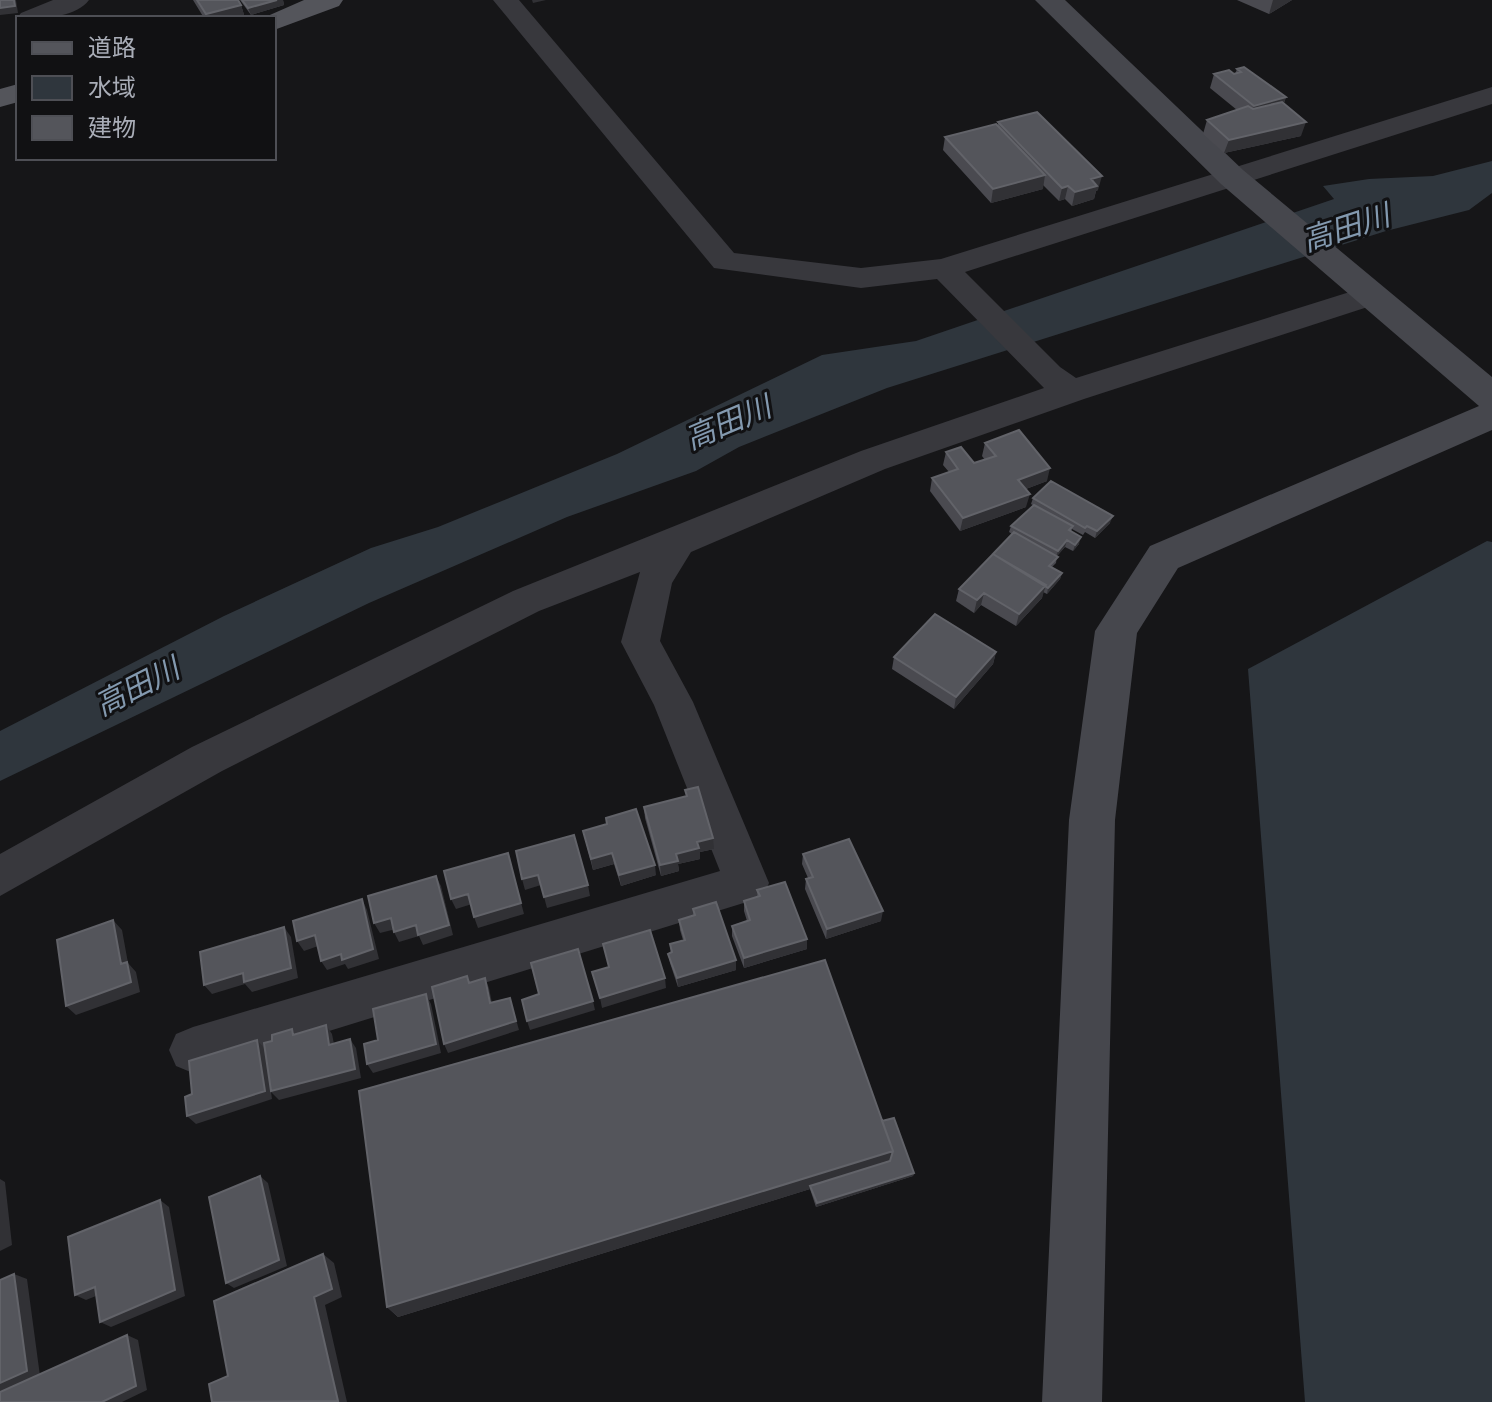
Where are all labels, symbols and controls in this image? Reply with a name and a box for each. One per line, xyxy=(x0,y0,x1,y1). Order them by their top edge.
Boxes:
legend xyxy=(16,16,276,160)
text: 道路 xyxy=(88,31,136,63)
text: 水域 xyxy=(88,71,136,103)
text: 建物 xyxy=(88,111,136,143)
water label: 高田川 xyxy=(1297,193,1397,259)
water label: 高田川 xyxy=(678,385,779,457)
water label: 高田川 xyxy=(87,646,188,723)

